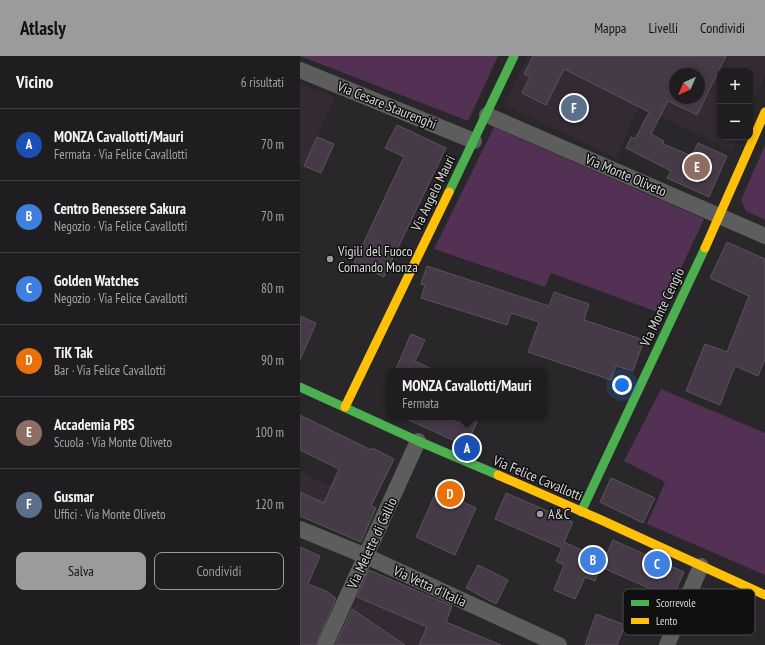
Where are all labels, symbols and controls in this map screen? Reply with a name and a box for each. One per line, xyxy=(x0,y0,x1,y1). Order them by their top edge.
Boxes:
text: Atlasly xyxy=(20,16,66,40)
text: Mappa xyxy=(594,19,626,37)
text: Livelli xyxy=(648,19,678,37)
text: Condividi xyxy=(700,19,745,37)
north arrow xyxy=(669,68,705,104)
map controls xyxy=(717,68,753,140)
button: + xyxy=(717,68,753,104)
text: Vicino xyxy=(16,71,53,93)
text: 6 risultati xyxy=(241,74,284,91)
street label: Via Cesare Staurenghi xyxy=(334,77,439,133)
pin: F xyxy=(561,93,587,123)
button: − xyxy=(717,104,753,140)
text: MONZA Cavallotti/Mauri xyxy=(54,127,184,146)
text: A xyxy=(26,136,32,153)
text: 70 m xyxy=(261,136,284,153)
text: Fermata · Via Felice Cavallotti xyxy=(54,146,188,163)
street label: Via Monte Oliveto xyxy=(582,149,669,200)
street label: Via Angelo Mauri xyxy=(406,152,459,235)
pin: E xyxy=(684,152,710,182)
text: Centro Benessere Sakura xyxy=(54,199,186,218)
text: B xyxy=(26,208,32,225)
text: 70 m xyxy=(261,208,284,225)
text: Negozio · Via Felice Cavallotti xyxy=(54,218,187,235)
place label: Vigili del Fuoco Comando Monza xyxy=(337,242,418,276)
marker: Vigili del Fuoco Comando Monza xyxy=(325,254,335,264)
street label: Via Monte Cengio xyxy=(636,265,688,350)
text: Golden Watches xyxy=(54,271,139,290)
text: C xyxy=(26,280,32,297)
text: 80 m xyxy=(261,280,284,297)
text: Negozio · Via Felice Cavallotti xyxy=(54,290,187,307)
text: TiK Tak xyxy=(54,343,93,362)
text: D xyxy=(26,352,32,369)
text: 90 m xyxy=(261,352,284,369)
text: Bar · Via Felice Cavallotti xyxy=(54,362,166,379)
popup xyxy=(387,368,547,420)
your location xyxy=(612,375,632,395)
text: MONZA Cavallotti/Mauri xyxy=(402,376,532,395)
text: Fermata xyxy=(402,395,439,412)
text: Accademia PBS xyxy=(54,415,135,434)
text: E xyxy=(26,424,32,441)
text: 100 m xyxy=(255,424,284,441)
pin: A xyxy=(454,433,480,463)
text: Scuola · Via Monte Oliveto xyxy=(54,434,172,451)
street label: Via Felice Cavallotti xyxy=(490,451,586,505)
pin: D xyxy=(437,479,463,509)
text: Gusmar xyxy=(54,487,94,506)
street label: Via Melette di Gallio xyxy=(343,495,401,592)
text: F xyxy=(26,496,32,513)
text: 120 m xyxy=(255,496,284,513)
place label: A&C xyxy=(548,505,571,523)
text: Uffici · Via Monte Oliveto xyxy=(54,506,166,523)
marker: A&C xyxy=(535,509,545,519)
pin: B xyxy=(580,545,606,575)
pin: C xyxy=(644,549,670,579)
button: Salva xyxy=(16,552,146,590)
button: Condividi xyxy=(154,552,284,590)
street label: Via Vetta d'Italia xyxy=(390,561,470,611)
legend xyxy=(623,589,755,635)
text: Scorrevole xyxy=(656,596,696,610)
text: Lento xyxy=(656,614,677,628)

